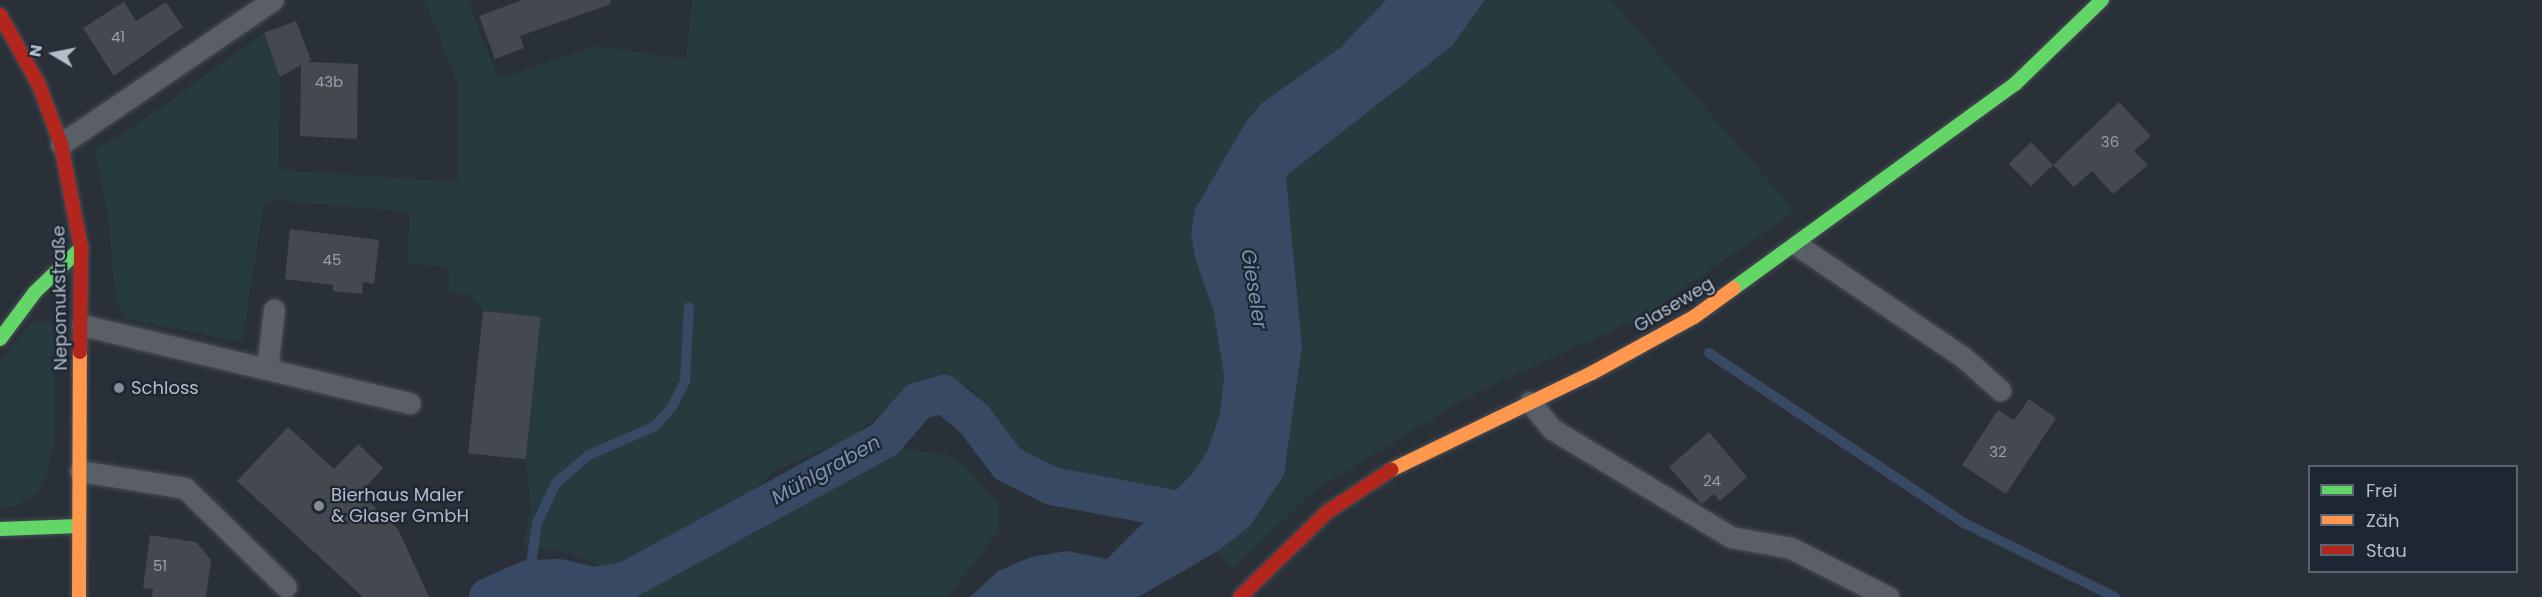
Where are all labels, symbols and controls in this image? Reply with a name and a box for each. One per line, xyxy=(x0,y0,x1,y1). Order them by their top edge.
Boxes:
north arrow xyxy=(24,24,84,84)
house number: 41 xyxy=(111,28,125,46)
text: N xyxy=(23,43,48,59)
house number: 43b xyxy=(315,73,343,91)
house number: 36 xyxy=(2101,133,2119,151)
street label: Nepomukstraße xyxy=(48,225,72,371)
water label: Gieseler xyxy=(1236,247,1272,331)
house number: 45 xyxy=(323,251,341,269)
street label: Glaseweg xyxy=(1630,273,1718,337)
place label: Schloss xyxy=(131,377,199,399)
marker: Schloss xyxy=(112,381,126,395)
water label: Mühlgraben xyxy=(767,430,885,510)
house number: 32 xyxy=(1989,443,2007,461)
legend xyxy=(2308,465,2518,573)
house number: 24 xyxy=(1703,472,1721,490)
text: Frei xyxy=(2366,478,2397,503)
place label: Bierhaus Maler & Glaser GmbH xyxy=(331,485,469,528)
marker: Bierhaus Maler & Glaser GmbH xyxy=(312,499,326,513)
text: Zäh xyxy=(2366,508,2399,533)
text: Stau xyxy=(2366,538,2407,563)
house number: 51 xyxy=(153,557,167,575)

